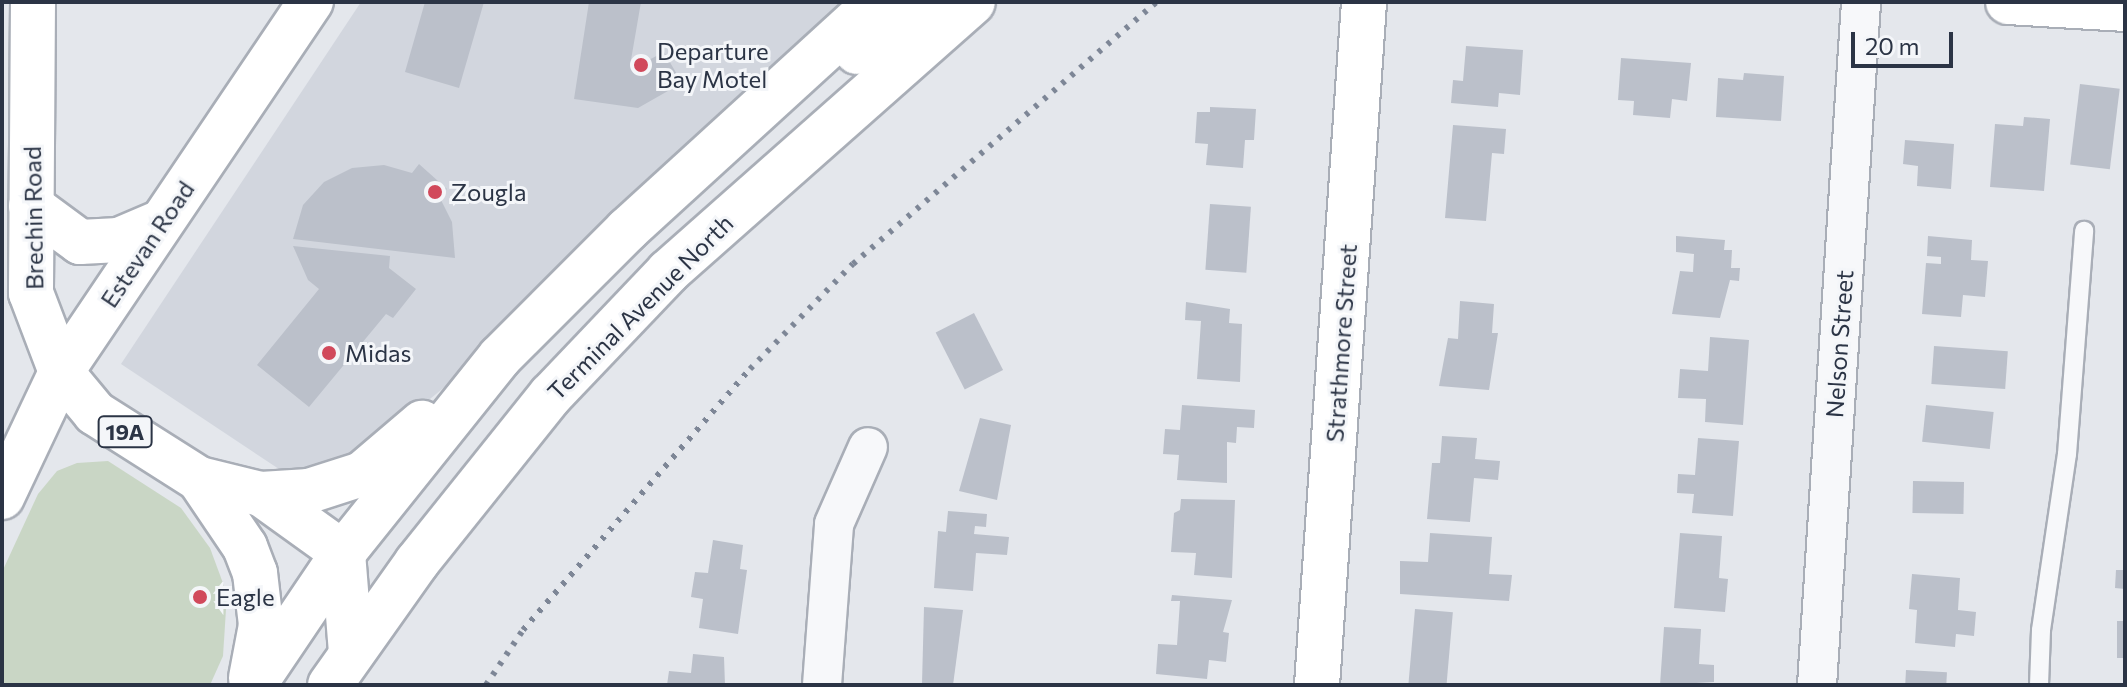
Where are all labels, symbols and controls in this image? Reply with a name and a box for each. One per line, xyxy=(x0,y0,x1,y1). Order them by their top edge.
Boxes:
scale bar xyxy=(1855,16,1957,66)
text: 20 m xyxy=(1865,31,1919,60)
place label: Departure Bay Motel xyxy=(657,37,769,93)
marker: Departure Bay Motel xyxy=(632,56,650,74)
street label: Brechin Road xyxy=(17,146,49,290)
street label: Estevan Road xyxy=(94,175,200,313)
place label: Zougla xyxy=(451,178,527,206)
marker: Zougla xyxy=(426,183,444,201)
street label: Terminal Avenue North xyxy=(541,208,739,406)
street label: Strathmore Street xyxy=(1320,243,1362,443)
street label: Nelson Street xyxy=(1819,269,1859,419)
place label: Midas xyxy=(345,339,411,367)
marker: Midas xyxy=(320,344,338,362)
road number: 19A xyxy=(97,414,153,450)
place label: Eagle xyxy=(216,583,275,611)
marker: Eagle xyxy=(191,588,209,606)

